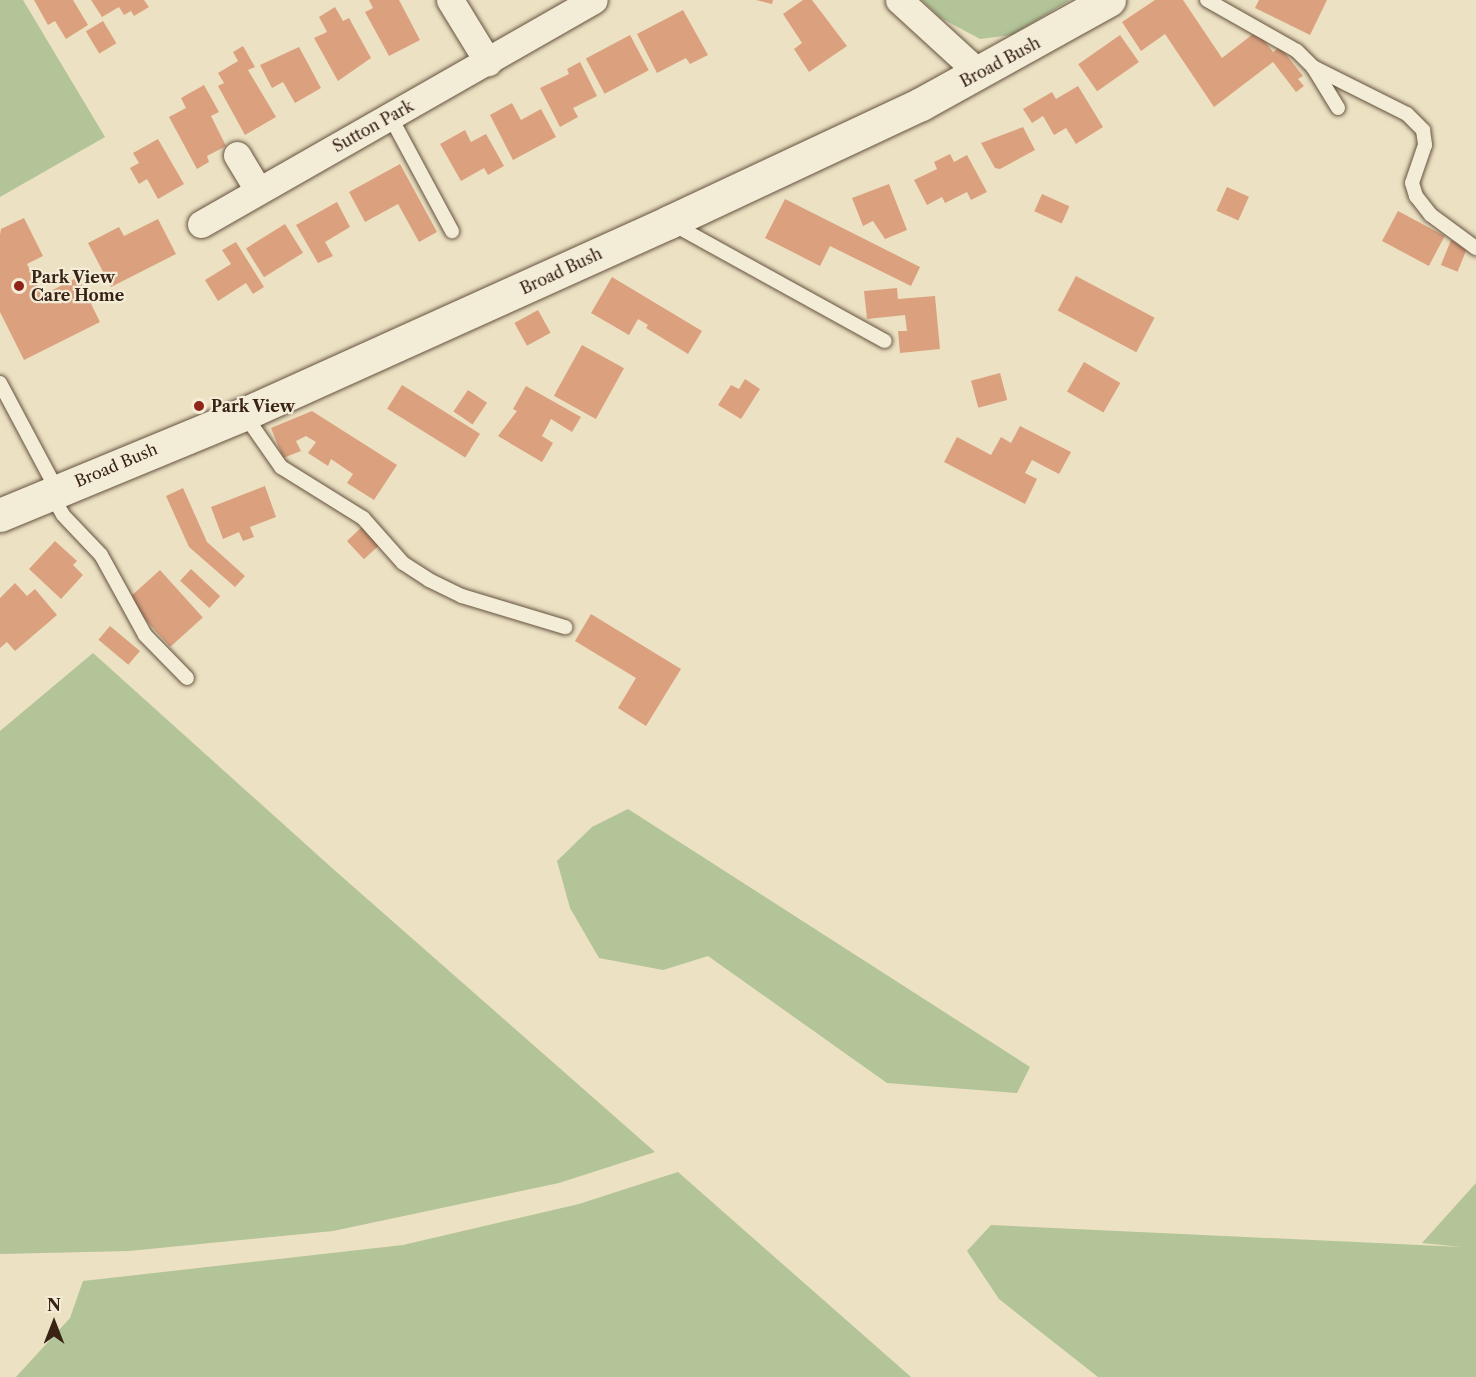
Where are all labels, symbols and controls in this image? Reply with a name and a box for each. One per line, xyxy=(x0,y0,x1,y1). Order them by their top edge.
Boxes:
street label: Broad Bush xyxy=(957,33,1043,91)
street label: Sutton Park xyxy=(329,96,417,156)
street label: Broad Bush xyxy=(517,244,605,298)
place label: Park View Care Home xyxy=(31,267,124,305)
marker: Park View Care Home xyxy=(12,279,26,293)
place label: Park View xyxy=(211,396,296,416)
marker: Park View xyxy=(192,399,206,413)
street label: Broad Bush xyxy=(72,439,160,491)
north arrow xyxy=(24,1293,84,1353)
text: N xyxy=(47,1295,61,1315)

